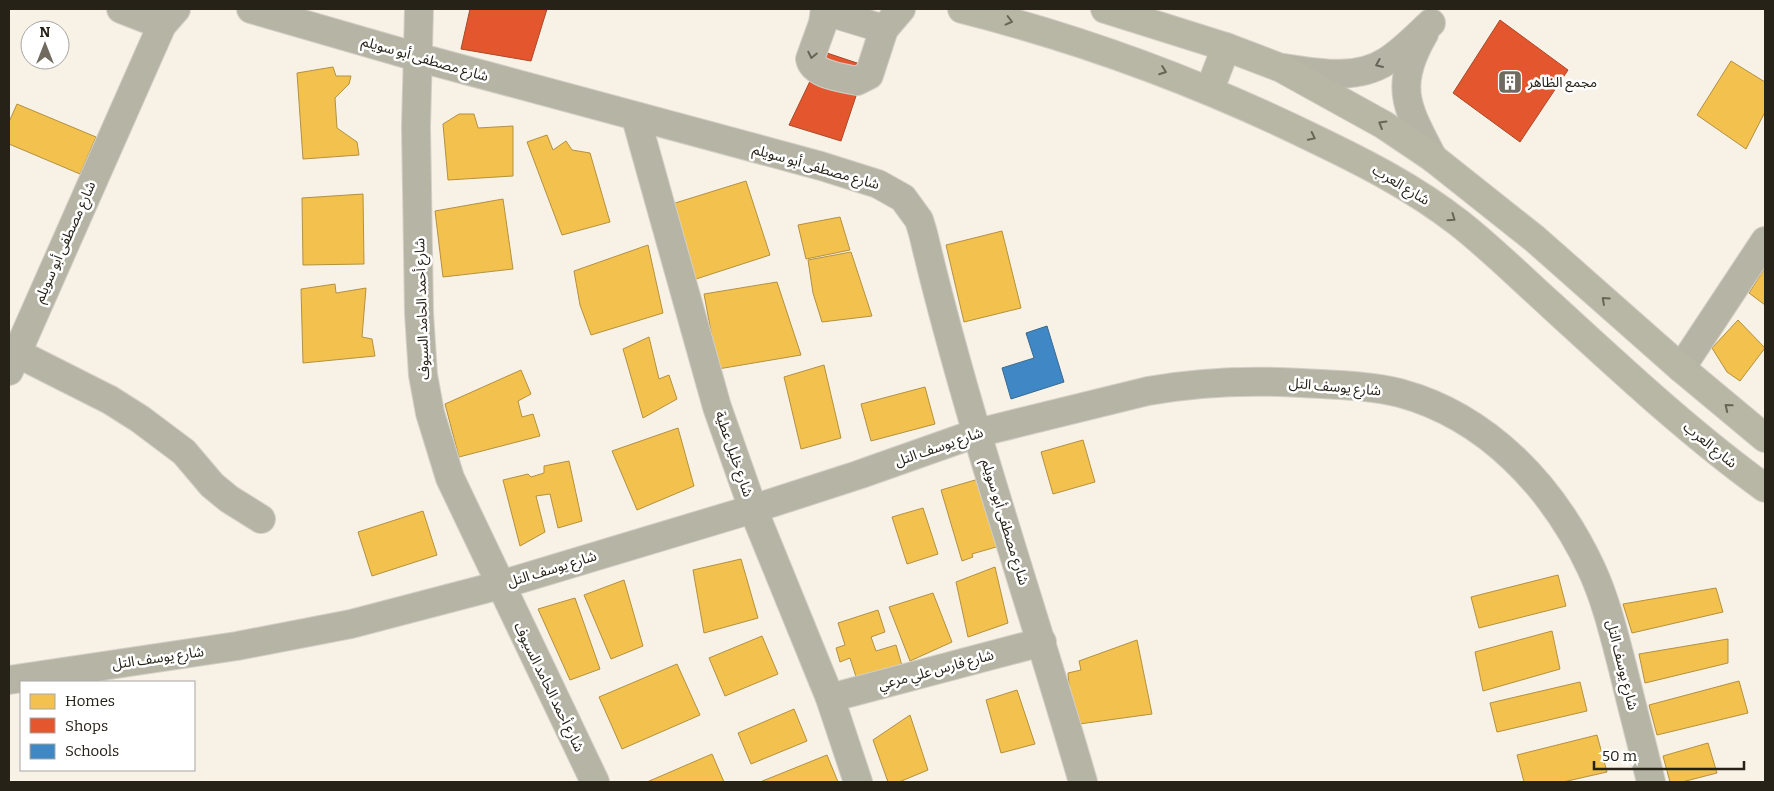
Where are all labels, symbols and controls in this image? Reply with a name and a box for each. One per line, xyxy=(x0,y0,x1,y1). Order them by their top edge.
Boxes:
one-way arrow xyxy=(1004,15,1012,25)
north arrow xyxy=(20,20,70,70)
text: N xyxy=(40,24,51,41)
street label: شارع مصطفى أبو سويلم xyxy=(359,32,491,87)
one-way arrow xyxy=(807,51,818,60)
one-way arrow xyxy=(1375,58,1384,68)
one-way arrow xyxy=(1158,65,1167,75)
building icon: مجمع الظاهر xyxy=(1497,69,1523,95)
place label: مجمع الظاهر xyxy=(1527,74,1597,93)
one-way arrow xyxy=(1378,120,1387,130)
one-way arrow xyxy=(1307,131,1316,141)
street label: شارع مصطفى أبو سويلم xyxy=(750,140,882,195)
street label: شارع العرب xyxy=(1368,161,1433,210)
street label: شارع مصطفى أبو سويلم xyxy=(30,178,101,306)
one-way arrow xyxy=(1446,212,1456,221)
street label: شارع أحمد الحامد السيوف xyxy=(410,238,435,380)
one-way arrow xyxy=(1602,297,1611,306)
street label: شارع يوسف التل xyxy=(1288,375,1382,401)
one-way arrow xyxy=(1725,404,1734,413)
street label: شارع خليل عطية xyxy=(709,409,757,500)
street label: شارع العرب xyxy=(1679,418,1740,473)
street label: شارع يوسف التل xyxy=(893,424,986,472)
street label: شارع مصطفى أبو سويلم xyxy=(976,457,1033,588)
street label: شارع يوسف التل xyxy=(505,547,599,593)
street label: شارع يوسف التل xyxy=(1601,618,1641,712)
street label: شارع أحمد الحامد السيوف xyxy=(508,619,588,755)
street label: شارع يوسف التل xyxy=(111,643,205,675)
street label: شارع فارس علي مرعي xyxy=(876,646,996,696)
legend xyxy=(20,681,195,771)
text: Homes xyxy=(65,692,115,710)
text: Shops xyxy=(65,717,108,735)
scale bar xyxy=(1594,738,1744,770)
text: Schools xyxy=(65,742,119,760)
text: 50 m xyxy=(1602,747,1638,765)

